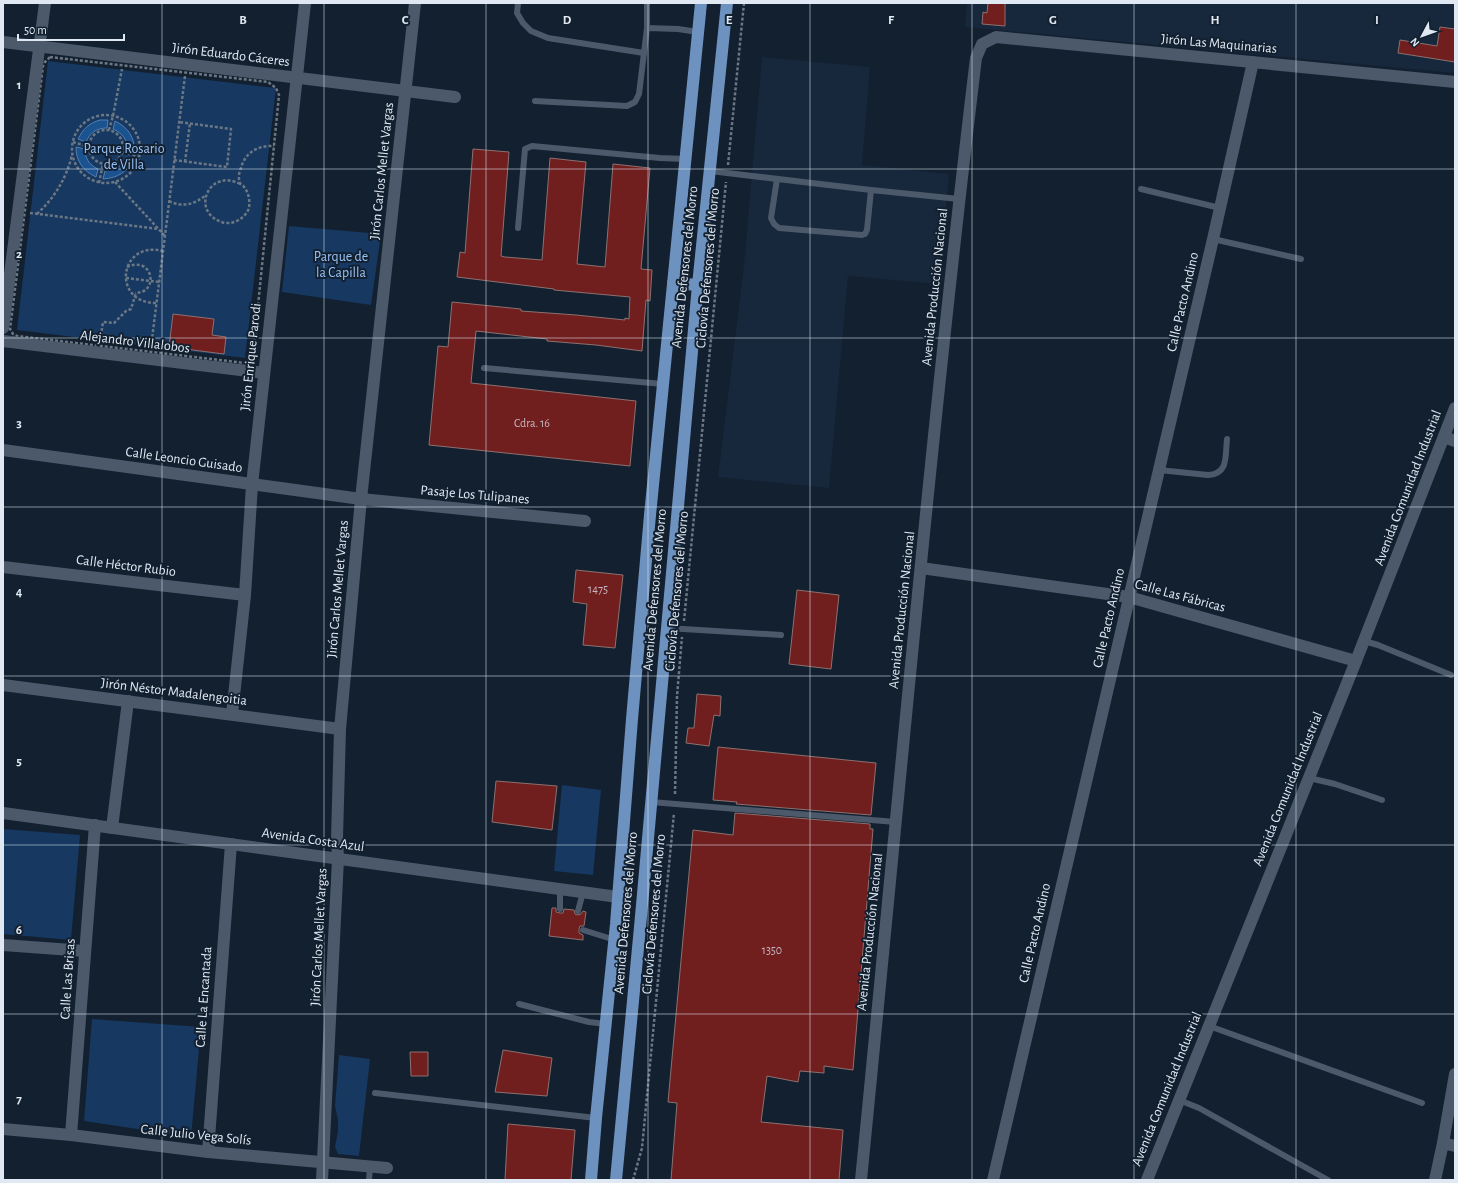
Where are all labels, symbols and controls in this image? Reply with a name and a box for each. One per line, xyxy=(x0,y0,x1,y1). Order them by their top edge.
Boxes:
text: B xyxy=(239,14,247,27)
text: C xyxy=(402,14,409,27)
text: D xyxy=(563,14,572,27)
text: E xyxy=(726,14,733,27)
text: F xyxy=(888,14,895,27)
text: G xyxy=(1049,14,1057,27)
text: H xyxy=(1210,14,1220,27)
text: I xyxy=(1375,14,1379,27)
scale bar xyxy=(18,16,124,42)
north arrow xyxy=(1402,16,1442,56)
text: 50 m xyxy=(24,24,47,36)
street label: Jirón Las Maquinarias xyxy=(1160,32,1278,56)
text: N xyxy=(1408,36,1421,49)
street label: Jirón Eduardo Cáceres xyxy=(171,41,291,69)
text: 1 xyxy=(17,79,21,92)
street label: Jirón Carlos Mellet Vargas xyxy=(368,102,396,240)
park label: Parque Rosario de Villa xyxy=(83,142,165,172)
street label: Avenida Defensores del Morro xyxy=(670,185,700,349)
street label: Ciclovía Defensores del Morro xyxy=(694,187,722,349)
street label: Avenida Producción Nacional xyxy=(920,208,950,366)
text: 2 xyxy=(16,248,22,261)
park label: Parque de la Capilla xyxy=(314,250,368,280)
street label: Calle Pacto Andino xyxy=(1165,251,1201,353)
street label: Jirón Enrique Parodi xyxy=(238,302,264,412)
street label: Alejandro Villalobos xyxy=(79,328,191,356)
street label: Avenida Comunidad Industrial xyxy=(1372,408,1444,568)
text: 3 xyxy=(16,417,22,430)
house number: Cdra. 16 xyxy=(514,417,550,429)
street label: Calle Leoncio Guisado xyxy=(125,445,243,475)
street label: Pasaje Los Tulipanes xyxy=(420,483,530,507)
street label: Avenida Defensores del Morro xyxy=(641,508,669,672)
street label: Ciclovía Defensores del Morro xyxy=(663,510,691,672)
street label: Jirón Carlos Mellet Vargas xyxy=(325,520,351,658)
street label: Avenida Producción Nacional xyxy=(887,531,917,689)
street label: Calle Héctor Rubio xyxy=(75,553,177,579)
street label: Calle Pacto Andino xyxy=(1091,567,1127,669)
street label: Calle Las Fábricas xyxy=(1133,577,1227,615)
house number: 1475 xyxy=(588,583,608,595)
text: 4 xyxy=(16,586,23,599)
street label: Jirón Néstor Madalengoitia xyxy=(100,676,248,708)
street label: Avenida Comunidad Industrial xyxy=(1251,710,1325,868)
text: 5 xyxy=(16,755,22,768)
street label: Avenida Costa Azul xyxy=(261,826,365,854)
street label: Avenida Defensores del Morro xyxy=(612,831,640,995)
street label: Ciclovía Defensores del Morro xyxy=(640,833,668,995)
street label: Avenida Producción Nacional xyxy=(855,853,885,1011)
street label: Jirón Carlos Mellet Vargas xyxy=(308,868,330,1006)
street label: Calle Pacto Andino xyxy=(1017,882,1053,984)
text: 6 xyxy=(16,924,22,937)
street label: Calle Las Brisas xyxy=(58,938,78,1020)
house number: 1350 xyxy=(762,944,782,956)
street label: Calle La Encantada xyxy=(193,945,215,1048)
street label: Avenida Comunidad Industrial xyxy=(1130,1010,1204,1168)
text: 7 xyxy=(16,1093,22,1106)
street label: Calle Julio Vega Solís xyxy=(140,1122,252,1148)

